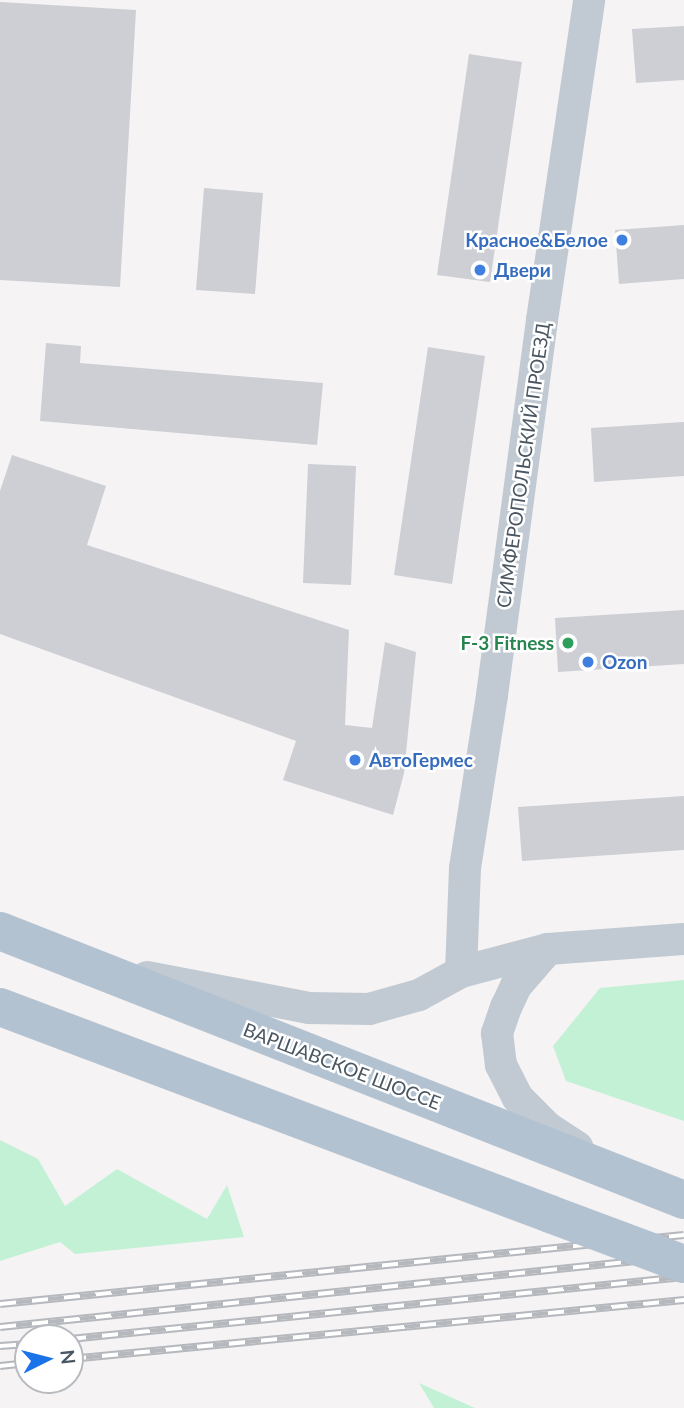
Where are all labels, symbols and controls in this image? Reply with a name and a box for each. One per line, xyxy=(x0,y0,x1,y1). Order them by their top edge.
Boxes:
place label: Красное&Белое xyxy=(465,229,608,251)
marker: Красное&Белое xyxy=(614,232,630,248)
place label: Двери xyxy=(494,259,551,281)
marker: Двери xyxy=(472,262,488,278)
street label: СИМФЕРОПОЛЬСКИЙ ПРОЕЗД xyxy=(492,321,554,609)
place label: F-3 Fitness xyxy=(461,632,554,654)
marker: F-3 Fitness xyxy=(560,635,576,651)
place label: Ozon xyxy=(602,651,647,673)
marker: Ozon xyxy=(580,654,596,670)
place label: АвтоГермес xyxy=(369,749,473,771)
marker: АвтоГермес xyxy=(347,752,363,768)
street label: ВАРШАВСКОЕ ШОССЕ xyxy=(240,1018,444,1114)
north arrow xyxy=(14,1324,84,1394)
text: N xyxy=(56,1348,81,1365)

